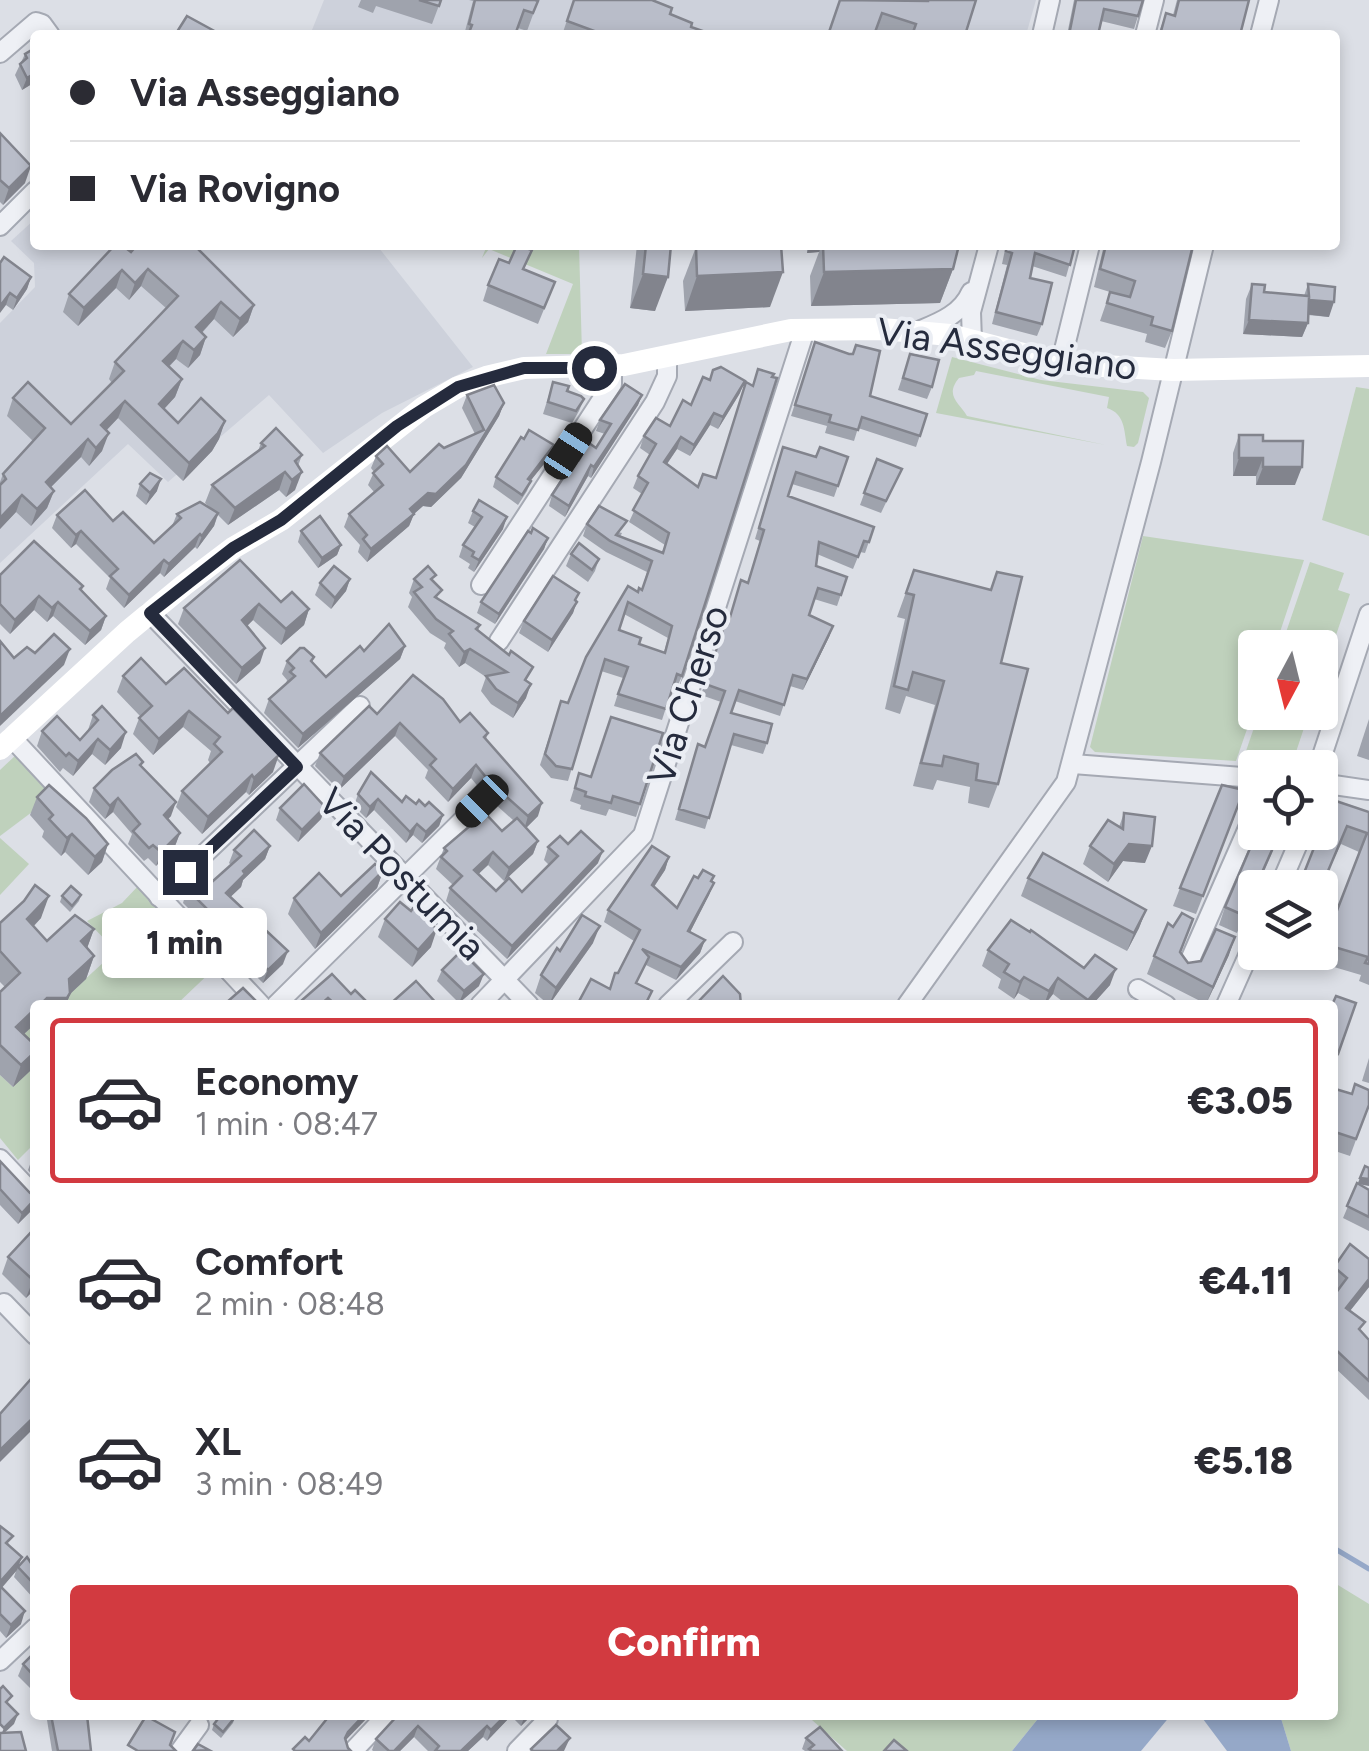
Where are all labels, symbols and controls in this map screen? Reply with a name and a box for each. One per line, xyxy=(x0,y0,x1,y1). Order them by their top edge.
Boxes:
text: Via Asseggiano xyxy=(130,70,400,116)
text: Via Rovigno xyxy=(130,166,340,212)
street label: Via Asseggiano xyxy=(874,308,1140,390)
route start xyxy=(572,346,617,391)
car xyxy=(539,418,597,484)
street label: Via Cherso xyxy=(637,600,739,790)
north arrow xyxy=(1238,630,1338,730)
map controls xyxy=(1238,630,1338,970)
button: locate xyxy=(1238,750,1338,850)
car xyxy=(450,769,514,833)
street label: Via Postumia xyxy=(309,778,495,970)
route end xyxy=(163,850,208,895)
button: layers xyxy=(1238,870,1338,970)
callout: 1 min xyxy=(102,907,268,977)
text: 1 min xyxy=(146,924,223,962)
icon: car xyxy=(75,1056,165,1146)
text: Economy xyxy=(195,1059,358,1105)
text: €3.05 xyxy=(1188,1078,1293,1124)
text: 1 min · 08:47 xyxy=(195,1105,378,1143)
icon: car xyxy=(75,1236,165,1326)
text: Comfort xyxy=(195,1239,344,1285)
text: €4.11 xyxy=(1199,1258,1293,1304)
text: 2 min · 08:48 xyxy=(195,1285,385,1323)
icon: car xyxy=(75,1416,165,1506)
text: XL xyxy=(195,1419,241,1465)
text: €5.18 xyxy=(1194,1438,1293,1484)
text: 3 min · 08:49 xyxy=(195,1465,383,1503)
button: Confirm xyxy=(70,1585,1298,1700)

